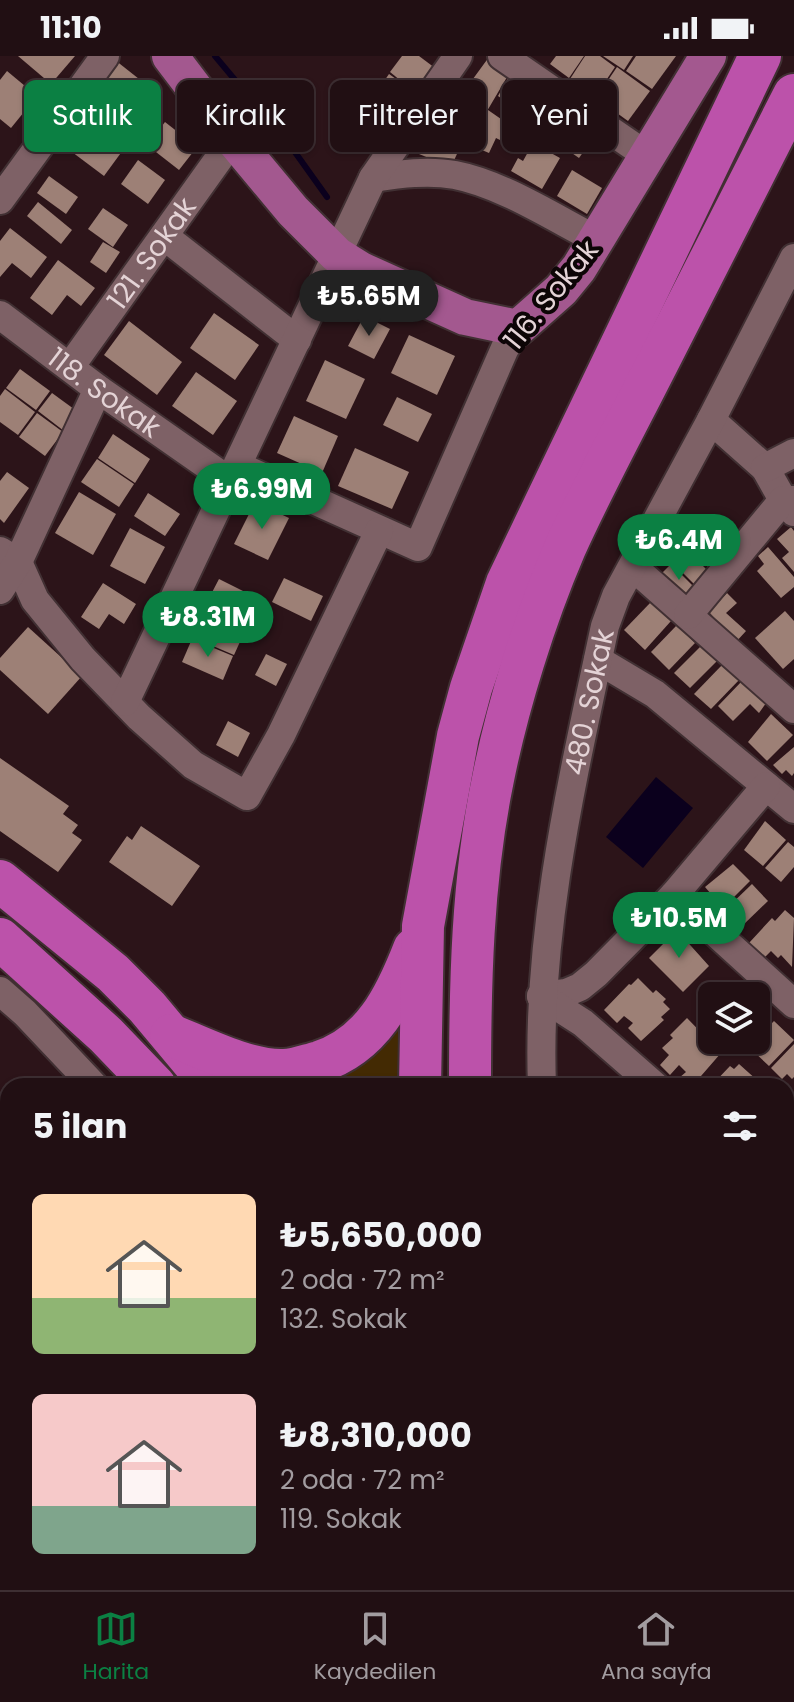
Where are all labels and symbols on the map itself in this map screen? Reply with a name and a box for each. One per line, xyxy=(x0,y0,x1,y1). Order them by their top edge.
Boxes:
street label: 121. Sokak xyxy=(98,189,205,317)
street label: 116. Sokak xyxy=(495,231,608,358)
pin: ₺5.65M xyxy=(304,270,434,338)
street label: 118. Sokak xyxy=(40,338,169,447)
pin: ₺6.99M xyxy=(197,463,327,531)
pin: ₺6.4M xyxy=(623,514,735,582)
pin: ₺8.31M xyxy=(143,591,273,659)
street label: 480. Sokak xyxy=(555,625,624,778)
pin: ₺10.5M xyxy=(614,892,744,960)

